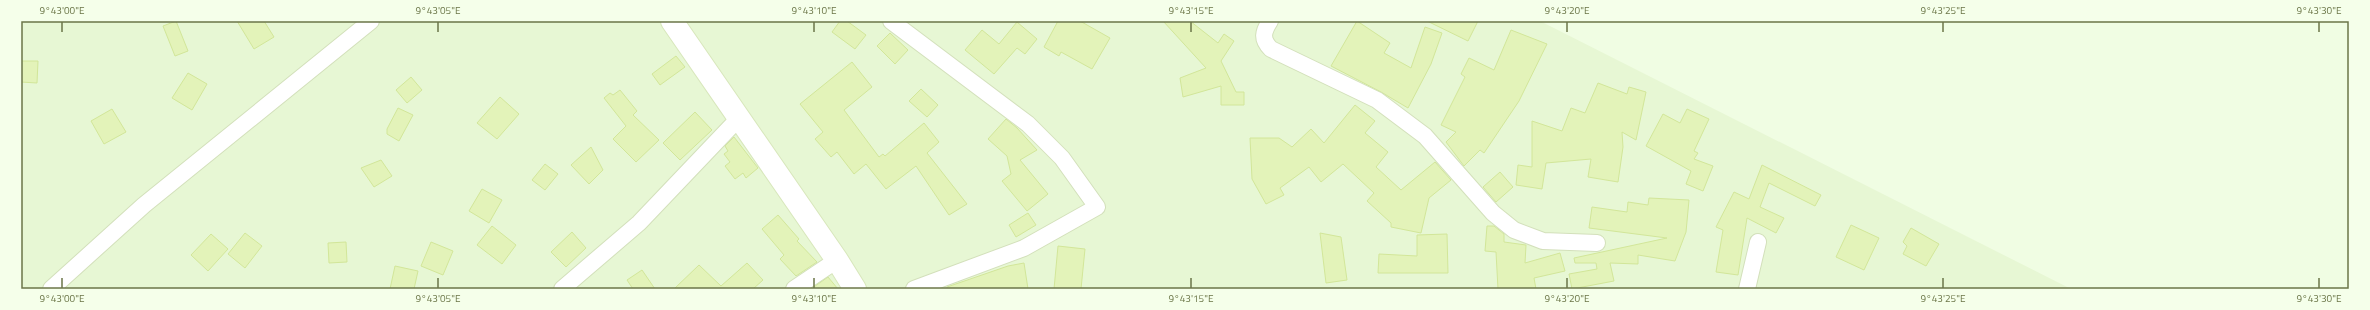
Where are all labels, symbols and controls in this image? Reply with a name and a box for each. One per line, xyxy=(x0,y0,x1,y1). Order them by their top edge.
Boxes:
text: 9°43'00"E xyxy=(40,3,85,18)
text: 9°43'05"E xyxy=(416,3,461,18)
text: 9°43'10"E xyxy=(792,3,837,18)
text: 9°43'15"E xyxy=(1169,3,1214,18)
text: 9°43'20"E xyxy=(1545,3,1590,18)
text: 9°43'25"E xyxy=(1921,3,1966,18)
text: 9°43'30"E xyxy=(2297,3,2342,18)
text: 9°43'00"E xyxy=(40,291,85,306)
text: 9°43'05"E xyxy=(416,291,461,306)
text: 9°43'10"E xyxy=(792,291,837,306)
text: 9°43'15"E xyxy=(1169,291,1214,306)
text: 9°43'20"E xyxy=(1545,291,1590,306)
text: 9°43'25"E xyxy=(1921,291,1966,306)
text: 9°43'30"E xyxy=(2297,291,2342,306)

